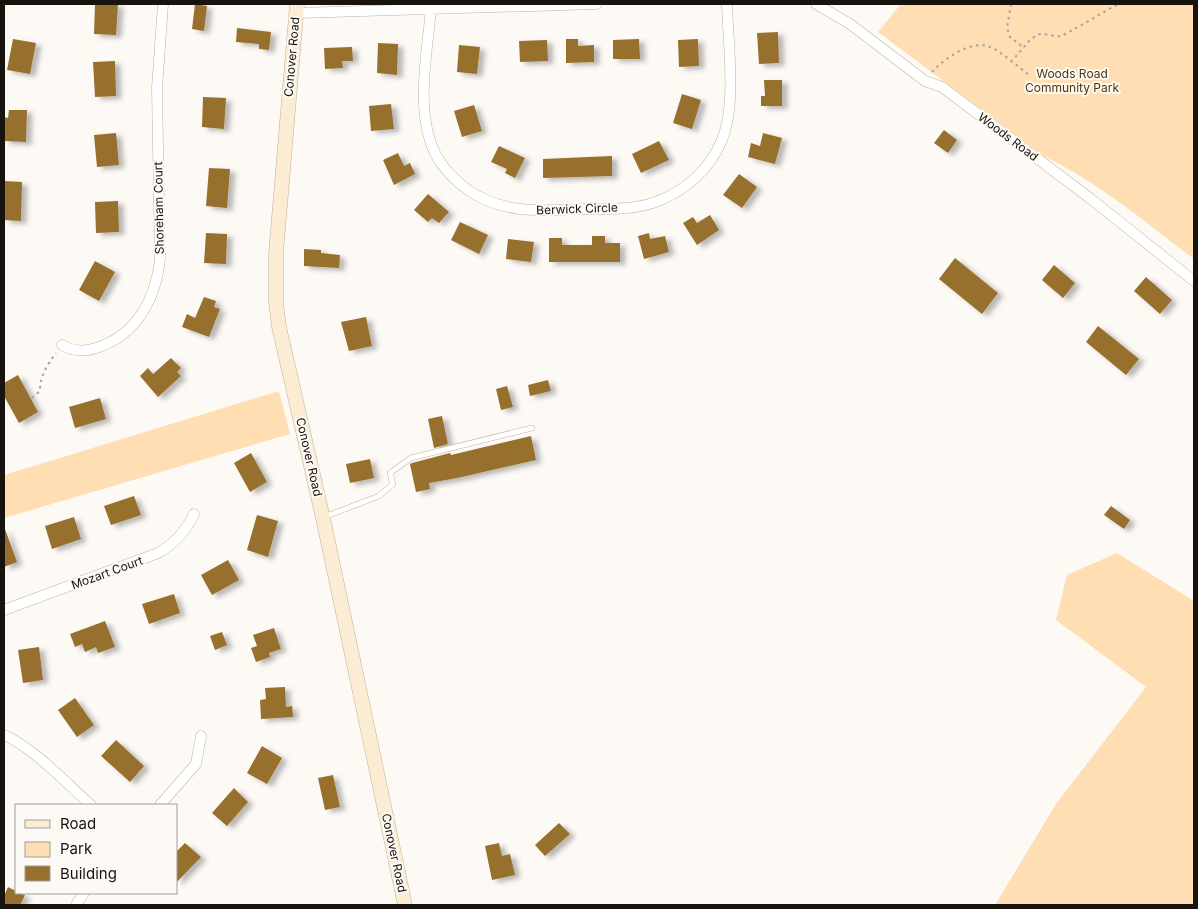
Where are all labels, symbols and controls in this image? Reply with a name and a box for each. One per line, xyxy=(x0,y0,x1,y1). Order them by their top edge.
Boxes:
street label: Conover Road xyxy=(281,16,302,98)
park label: Woods Road Community Park xyxy=(1025,66,1119,95)
street label: Woods Road xyxy=(975,109,1041,164)
street label: Shoreham Court xyxy=(150,161,167,254)
street label: Berwick Circle xyxy=(536,200,618,217)
street label: Conover Road xyxy=(293,416,326,498)
street label: Mozart Court xyxy=(69,553,145,592)
legend xyxy=(15,804,178,894)
street label: Conover Road xyxy=(379,812,410,894)
text: Road xyxy=(60,814,96,833)
text: Park xyxy=(60,839,93,858)
text: Building xyxy=(60,864,117,883)

